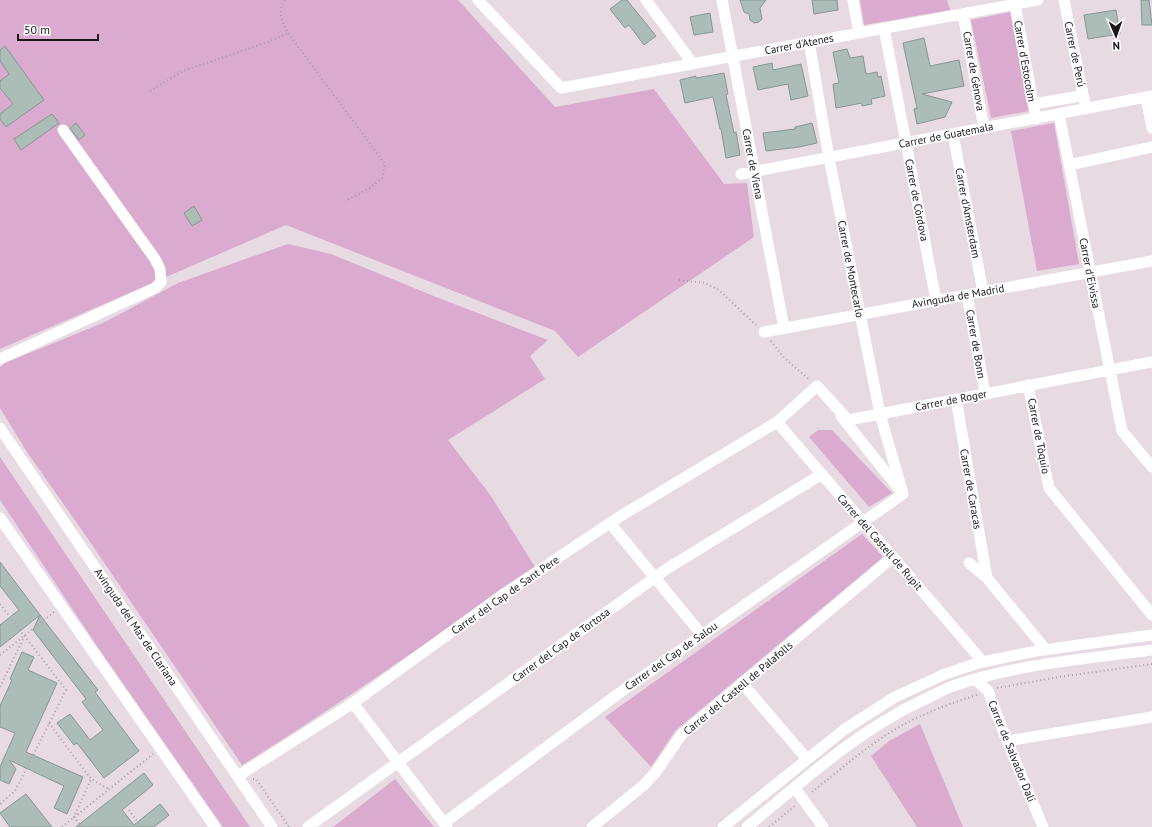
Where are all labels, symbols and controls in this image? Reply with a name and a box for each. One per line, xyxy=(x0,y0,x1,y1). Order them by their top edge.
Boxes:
scale bar xyxy=(18,16,98,42)
north arrow xyxy=(1096,16,1136,56)
street label: Carrer d'Estocolm xyxy=(1011,19,1039,103)
street label: Carrer de Perú xyxy=(1061,20,1089,88)
text: 50 m xyxy=(24,22,50,37)
street label: Carrer d'Atenes xyxy=(763,30,835,58)
street label: Carrer de Gènova xyxy=(960,30,988,112)
text: N xyxy=(1112,39,1120,53)
street label: Carrer de Guatemala xyxy=(897,119,995,151)
street label: Carrer de Viena xyxy=(739,127,767,201)
street label: Carrer de Còrdova xyxy=(902,158,932,242)
street label: Carrer d'Amsterdam xyxy=(952,167,984,259)
street label: Carrer de Montecarlo xyxy=(835,219,867,319)
street label: Carrer d'Eivissa xyxy=(1076,237,1104,309)
street label: Avinguda de Madrid xyxy=(911,281,1005,311)
street label: Carrer de Bonn xyxy=(963,308,989,380)
street label: Carrer de Roger xyxy=(914,386,988,414)
street label: Carrer de Tòquio xyxy=(1025,397,1053,475)
street label: Carrer de Caracas xyxy=(957,448,985,531)
street label: Carrer del Castell de Rupit xyxy=(834,491,926,593)
street label: Carrer del Cap de Sant Pere xyxy=(448,552,562,638)
street label: Avinguda del Mas de Clariana xyxy=(91,566,181,688)
street label: Carrer del Cap de Tortosa xyxy=(509,605,613,685)
street label: Carrer del Cap de Salou xyxy=(622,619,720,693)
street label: Carrer del Castell de Palafolls xyxy=(681,638,796,738)
street label: Carrer de Salvador Dalí xyxy=(985,698,1039,804)

